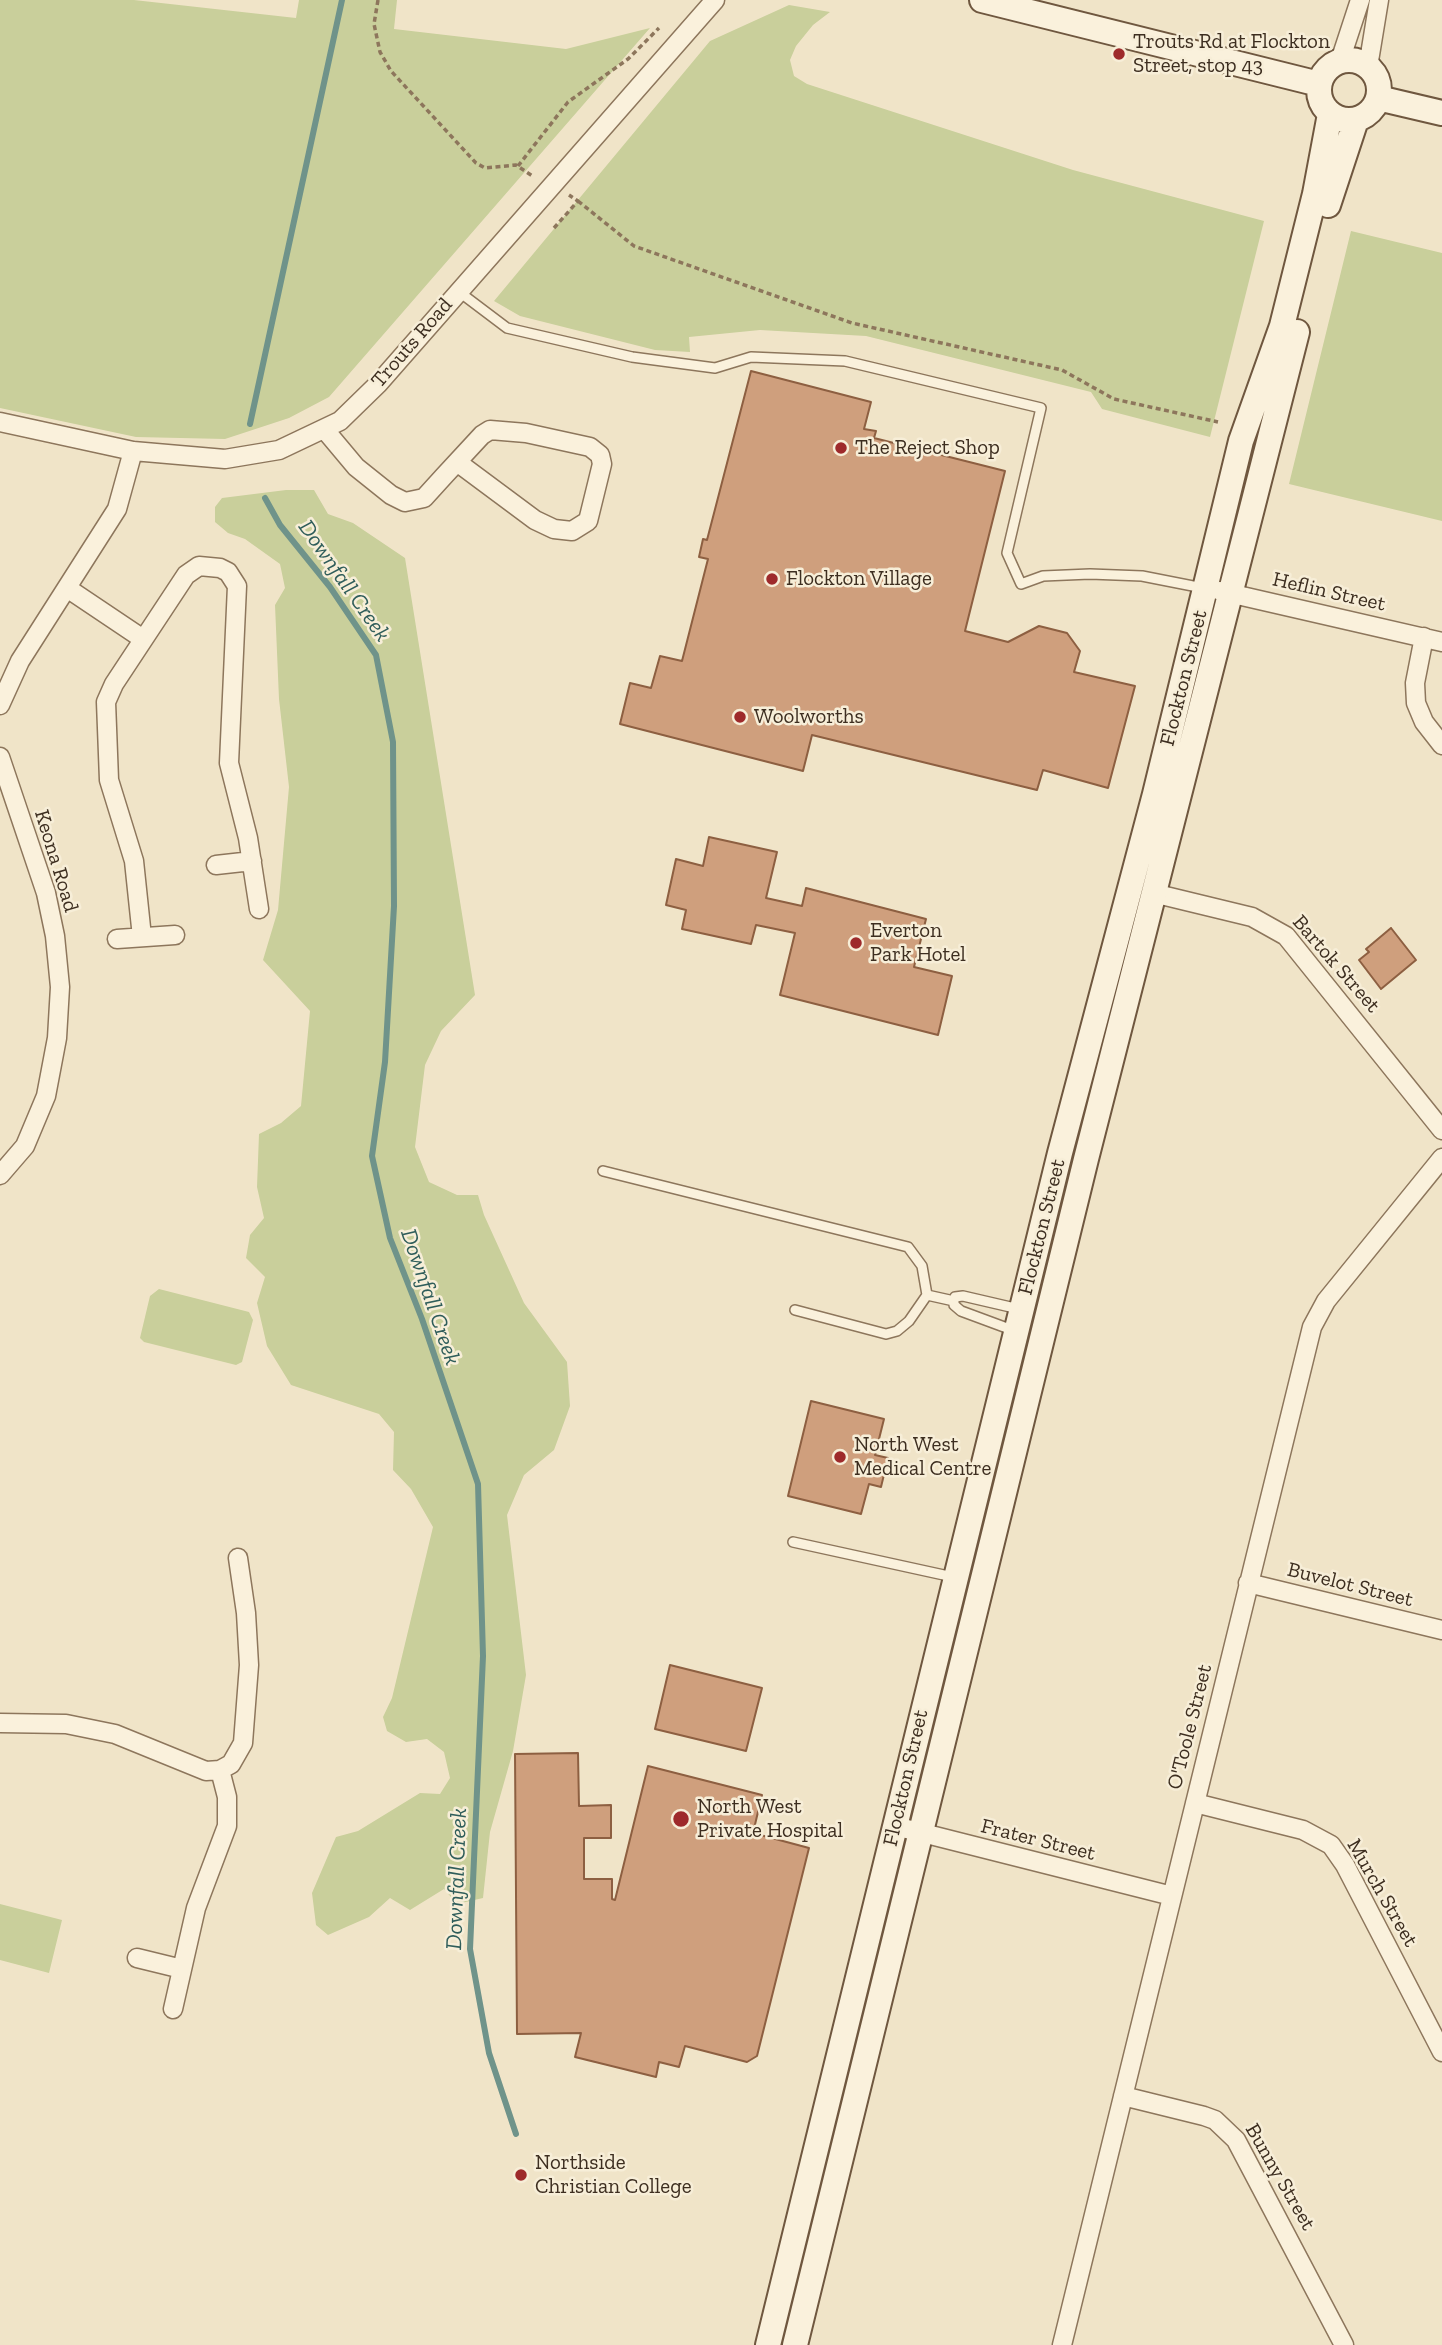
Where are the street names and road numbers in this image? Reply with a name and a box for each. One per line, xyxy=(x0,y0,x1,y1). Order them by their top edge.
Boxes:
street label: Trouts Road xyxy=(366,293,458,393)
street label: Heflin Street xyxy=(1270,567,1388,617)
street label: Flockton Street xyxy=(1155,607,1213,749)
street label: Keona Road xyxy=(28,807,84,915)
street label: Bartok Street xyxy=(1287,910,1385,1018)
street label: Flockton Street xyxy=(1013,1156,1071,1298)
street label: Buvelot Street xyxy=(1285,1557,1415,1613)
street label: O'Toole Street xyxy=(1162,1662,1218,1792)
street label: Flockton Street xyxy=(878,1707,934,1849)
street label: Frater Street xyxy=(978,1814,1098,1866)
street label: Murch Street xyxy=(1341,1835,1423,1951)
street label: Bunny Street xyxy=(1239,2119,1321,2235)

